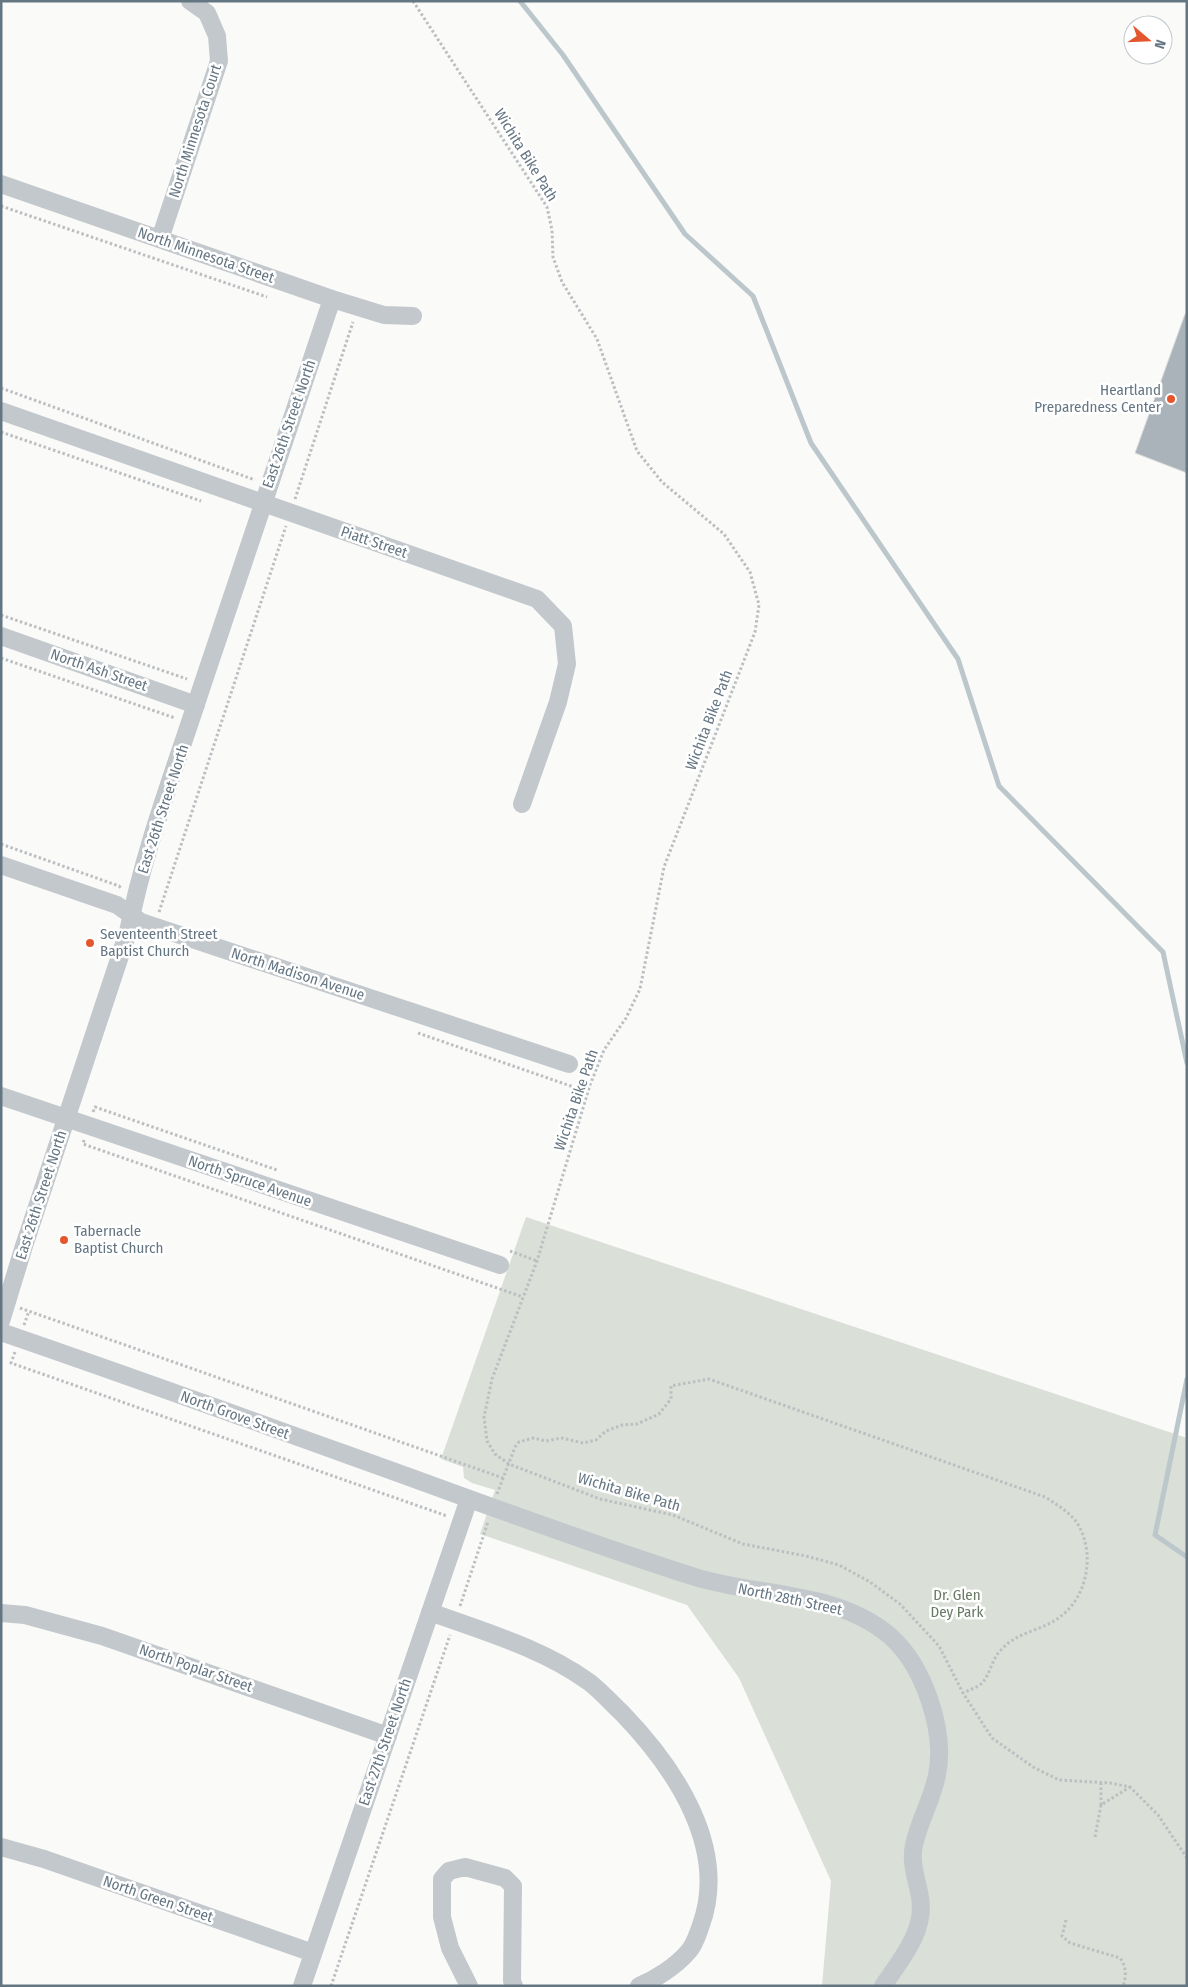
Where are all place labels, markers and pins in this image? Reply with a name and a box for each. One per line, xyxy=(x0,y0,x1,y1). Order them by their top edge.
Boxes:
place label: Heartland Preparedness Center xyxy=(1034,381,1162,416)
marker: Heartland Preparedness Center xyxy=(1165,393,1177,405)
place label: Seventeenth Street Baptist Church xyxy=(100,925,217,960)
marker: Seventeenth Street Baptist Church xyxy=(84,937,96,949)
place label: Tabernacle Baptist Church xyxy=(74,1222,163,1257)
marker: Tabernacle Baptist Church xyxy=(58,1234,70,1246)

